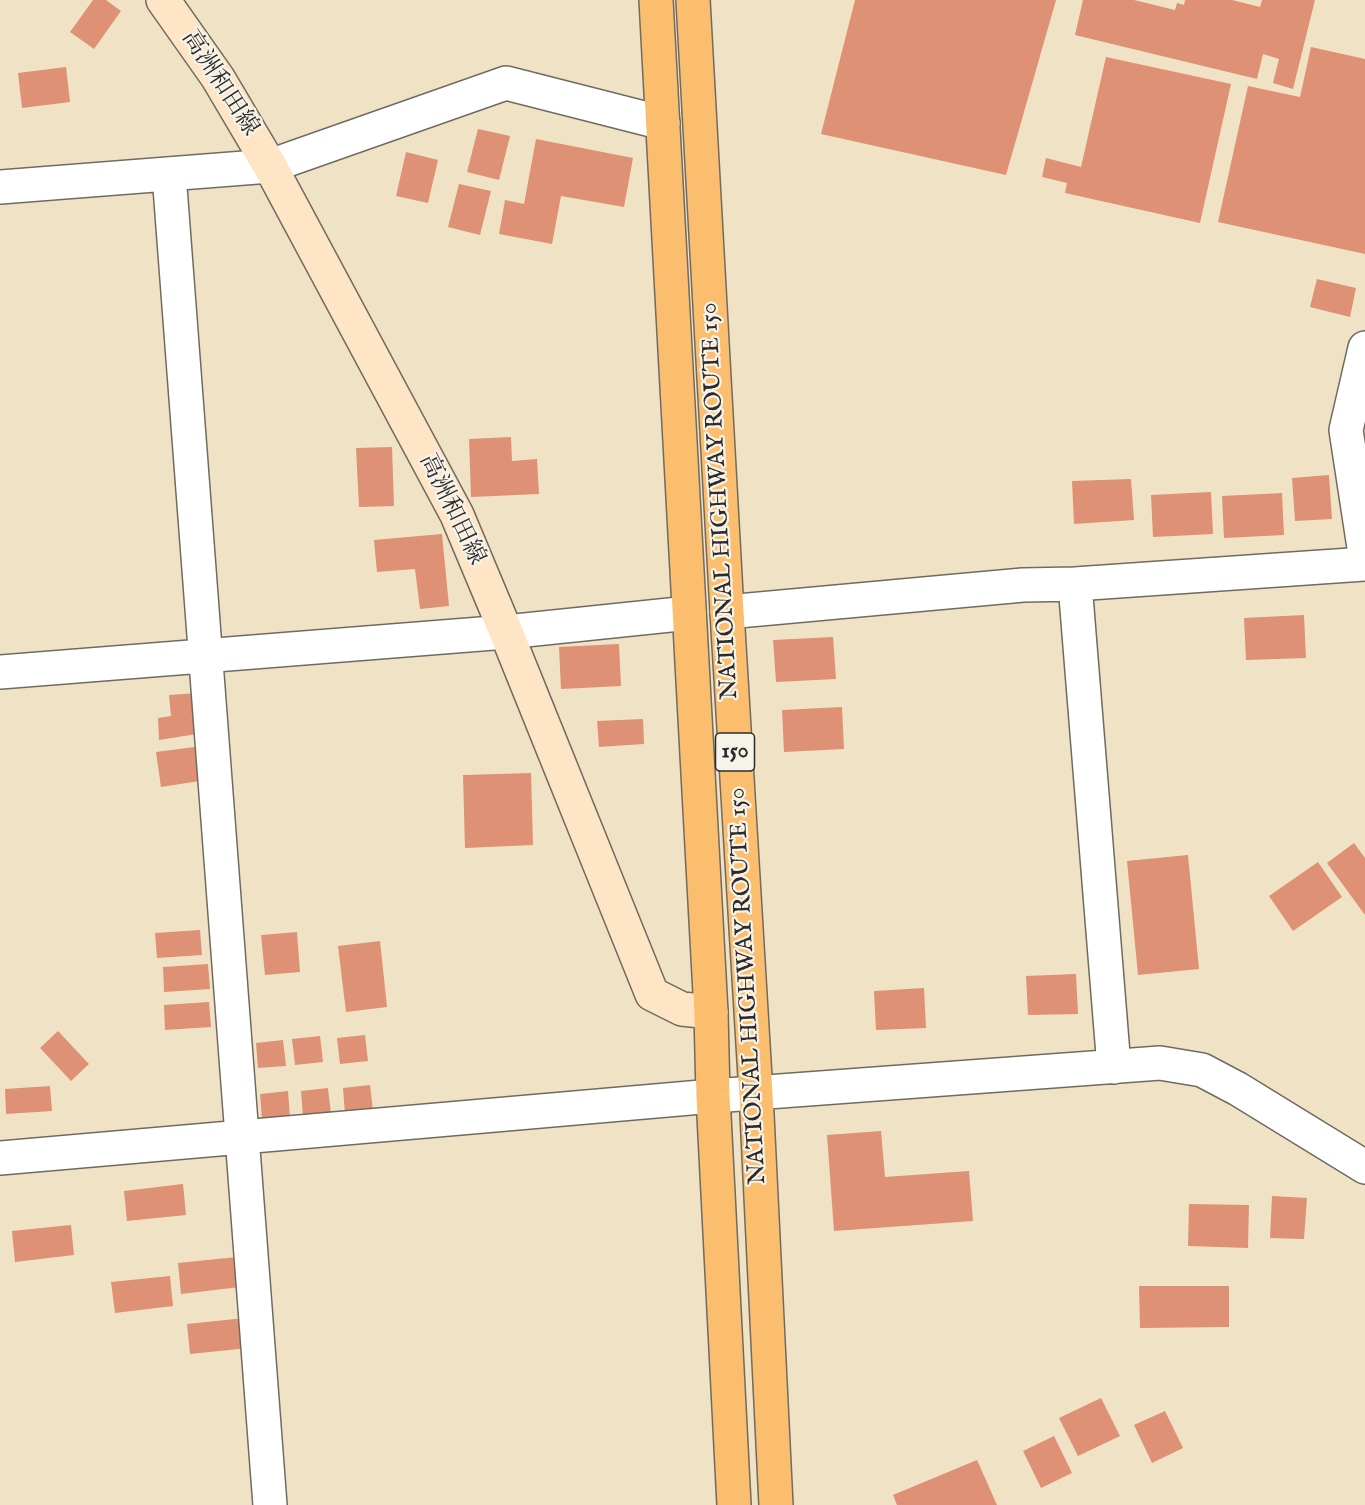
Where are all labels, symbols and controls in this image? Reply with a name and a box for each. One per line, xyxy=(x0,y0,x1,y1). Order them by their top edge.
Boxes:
street label: 高洲和田線 xyxy=(174,26,264,142)
street label: NATIONAL HIGHWAY ROUTE 150 xyxy=(696,302,746,700)
street label: 高洲和田線 xyxy=(412,450,490,570)
road number: 150 xyxy=(716,733,754,771)
street label: NATIONAL HIGHWAY ROUTE 150 xyxy=(724,787,774,1185)

